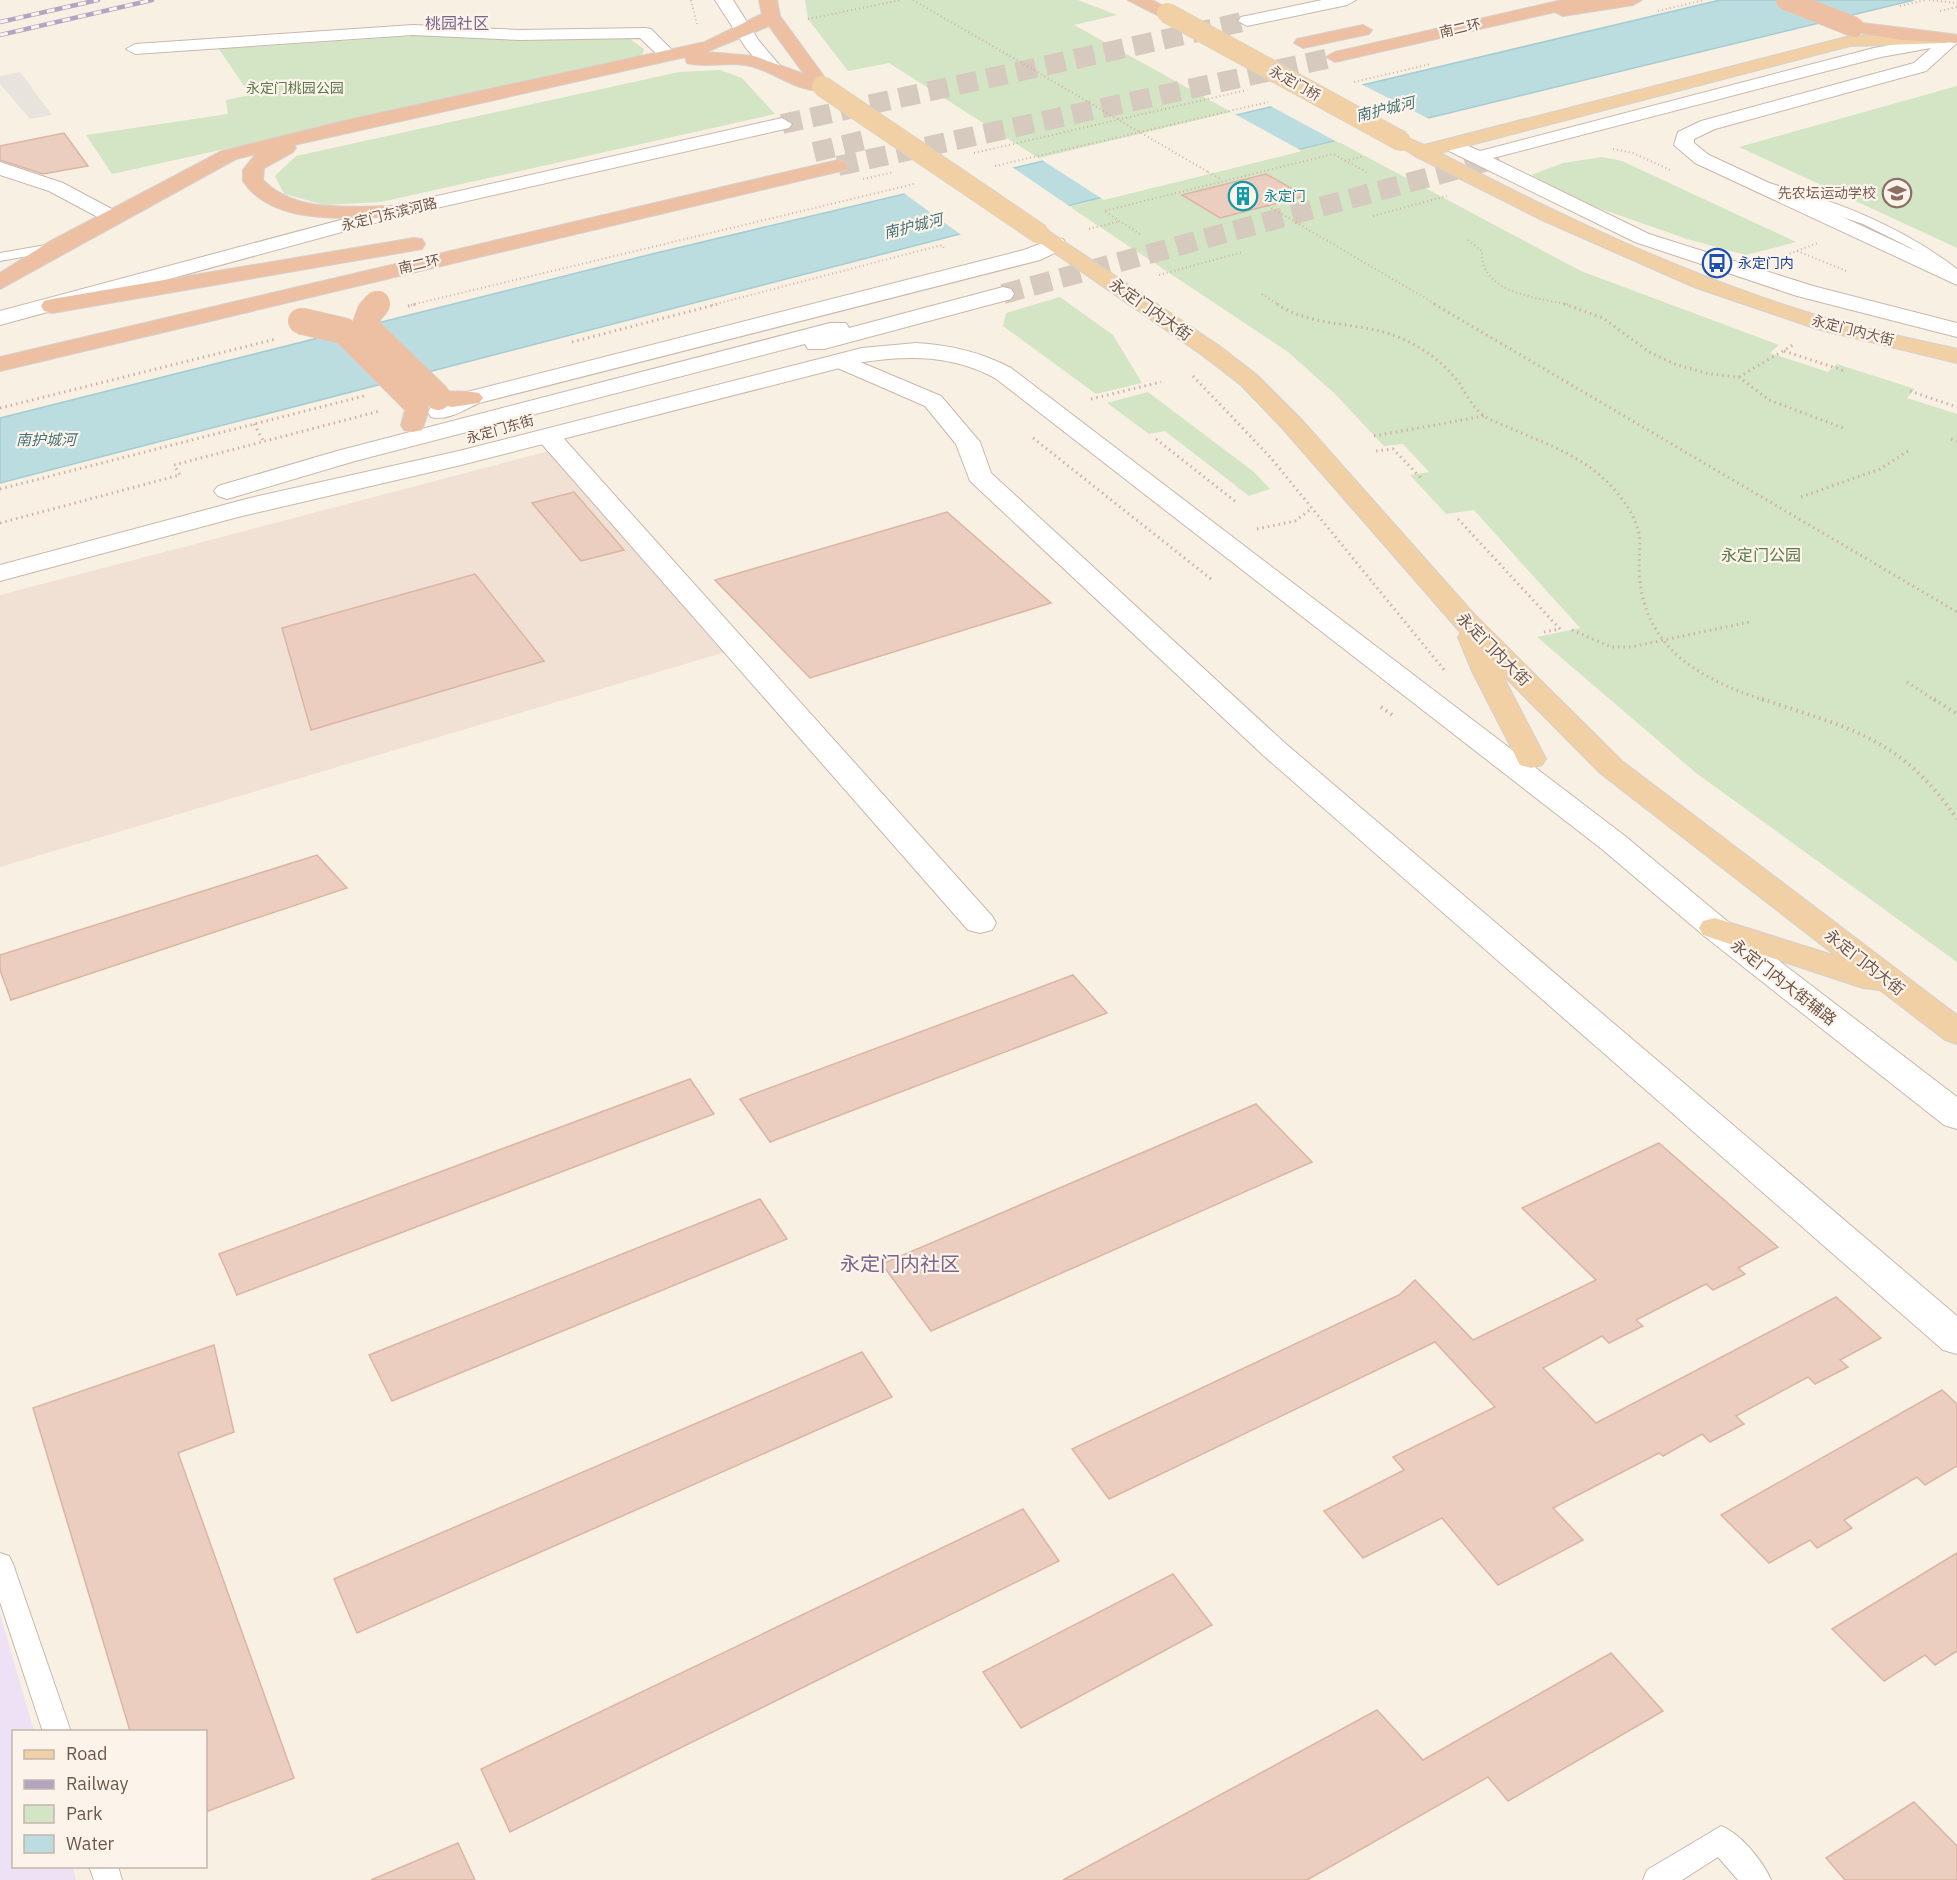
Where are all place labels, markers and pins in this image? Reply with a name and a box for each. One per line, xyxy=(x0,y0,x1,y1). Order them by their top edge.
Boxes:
school or university icon: 先农坛运动学校 xyxy=(1881,177,1913,209)
building icon: 永定门 xyxy=(1227,180,1259,212)
place label: 先农坛运动学校 xyxy=(1778,184,1876,202)
place label: 永定门 xyxy=(1264,187,1306,205)
bus stop icon: 永定门内 xyxy=(1701,247,1733,279)
place label: 永定门内 xyxy=(1738,254,1794,272)

